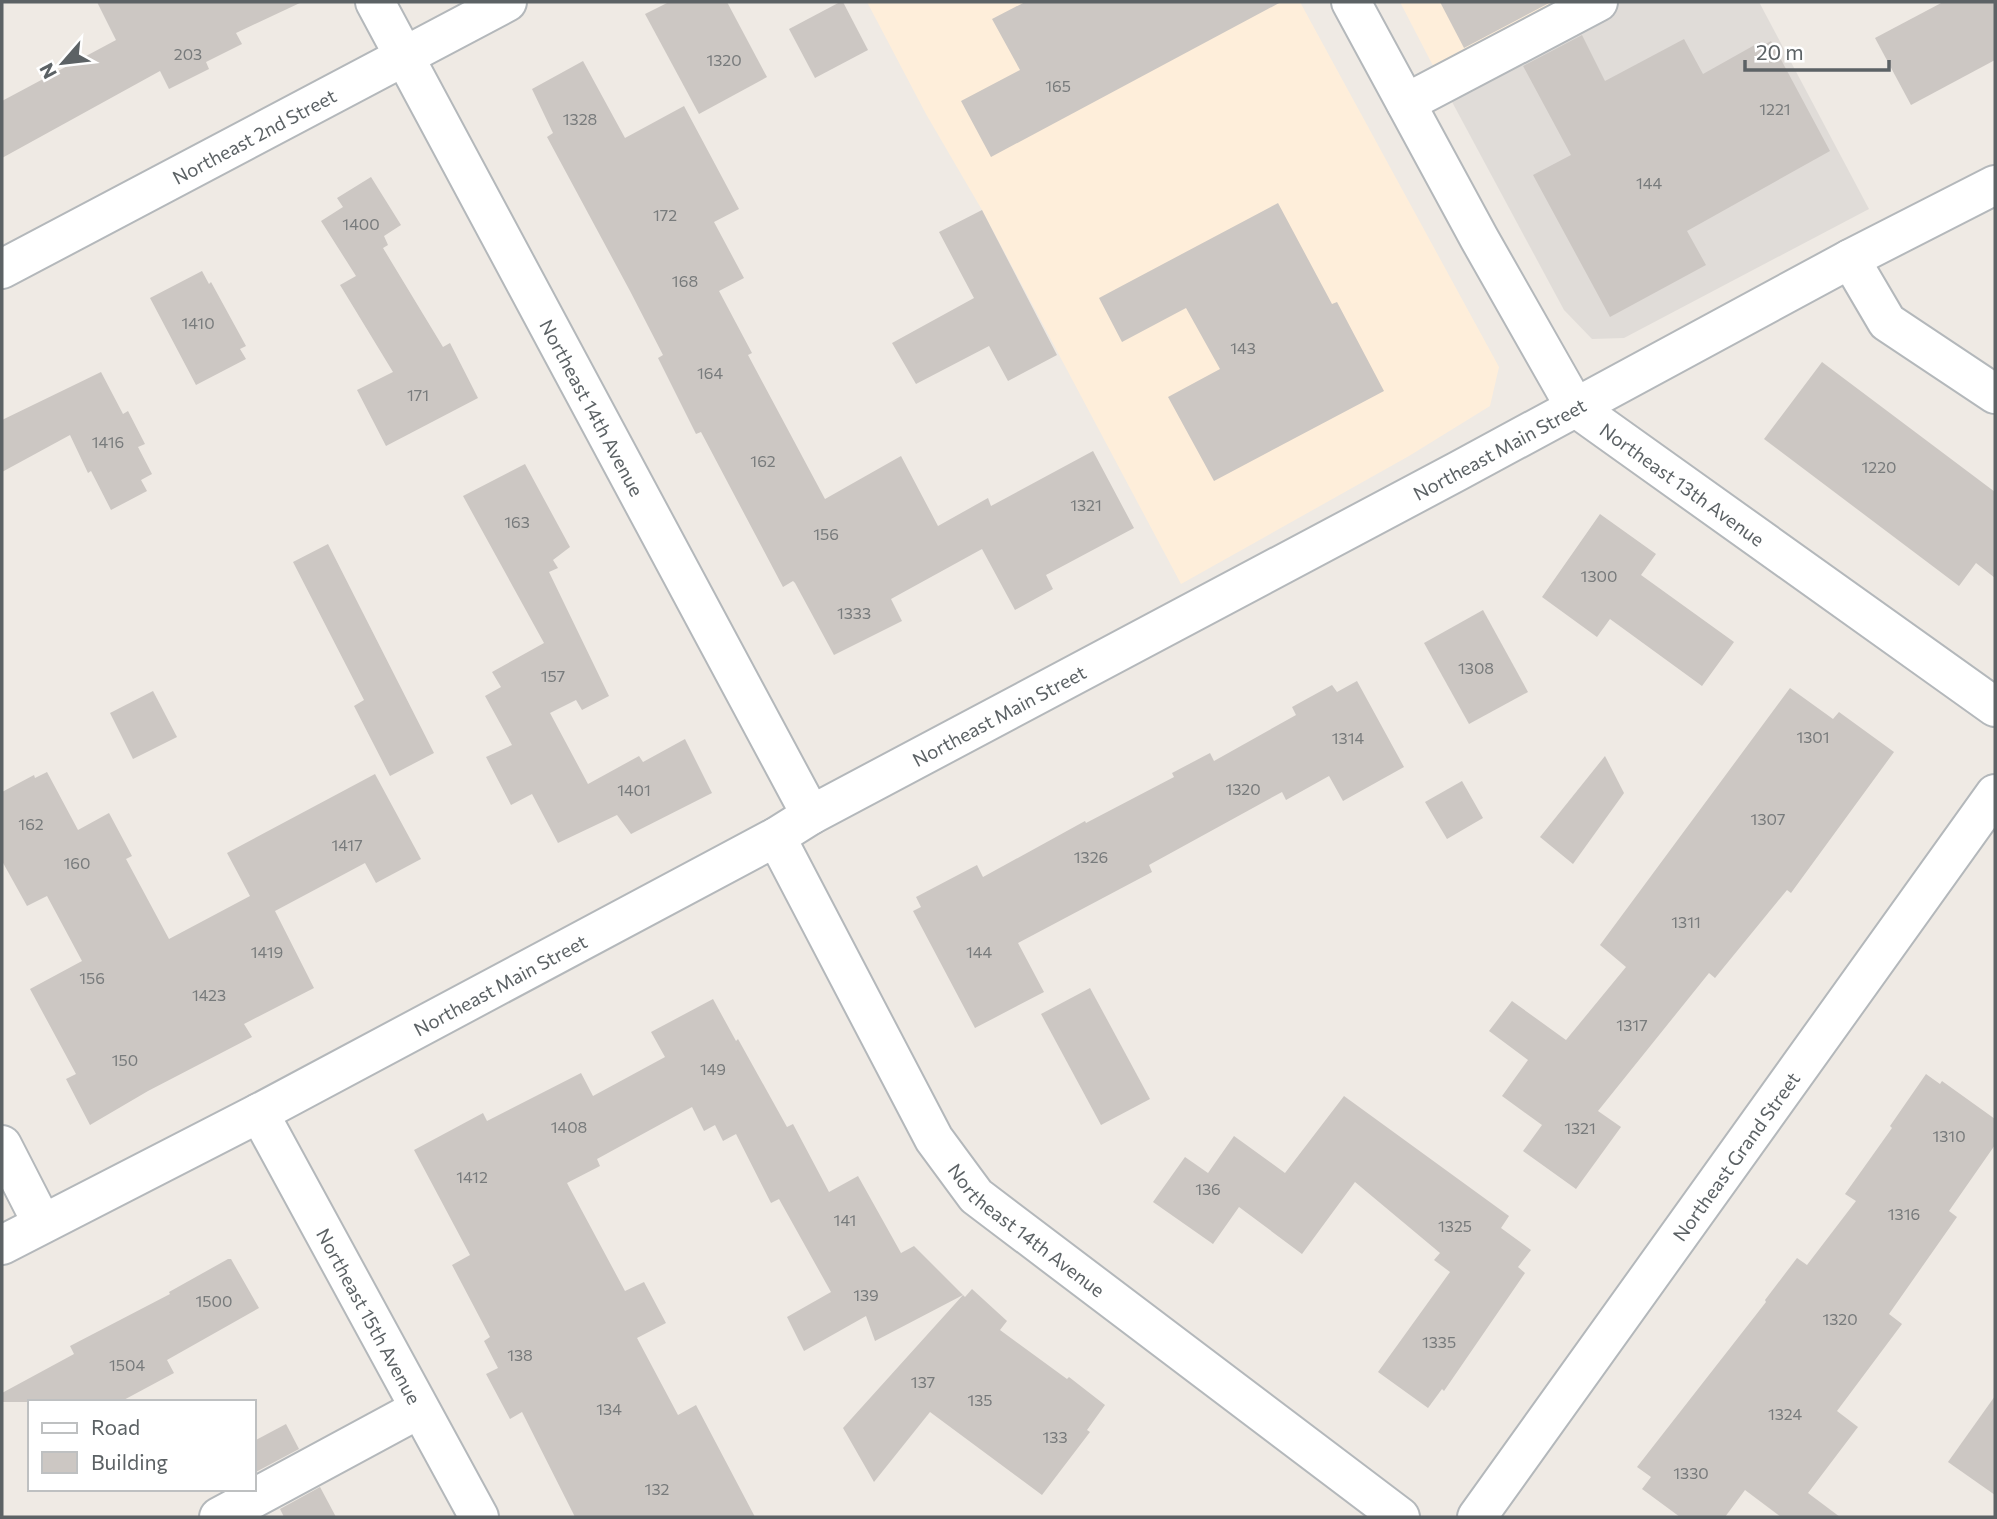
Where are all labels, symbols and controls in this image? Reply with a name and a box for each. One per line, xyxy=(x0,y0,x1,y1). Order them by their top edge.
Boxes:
north arrow xyxy=(28,28,98,98)
scale bar xyxy=(1745,28,1888,72)
text: 20 m xyxy=(1756,39,1804,64)
house number: 203 xyxy=(174,44,202,63)
house number: 1320 xyxy=(706,50,742,69)
text: N xyxy=(34,60,61,83)
house number: 165 xyxy=(1045,76,1071,95)
street label: Northeast 2nd Street xyxy=(168,83,340,188)
house number: 1221 xyxy=(1759,99,1791,118)
house number: 1328 xyxy=(563,109,597,128)
house number: 144 xyxy=(1636,173,1662,192)
house number: 172 xyxy=(653,205,677,224)
house number: 1400 xyxy=(342,214,380,233)
house number: 168 xyxy=(672,271,698,290)
house number: 1410 xyxy=(181,313,215,332)
street label: Northeast 14th Avenue xyxy=(536,315,649,500)
house number: 143 xyxy=(1230,338,1256,357)
house number: 164 xyxy=(697,363,723,382)
house number: 171 xyxy=(407,385,429,404)
street label: Northeast Main Street xyxy=(1409,393,1590,504)
street label: Northeast 13th Avenue xyxy=(1596,417,1769,550)
house number: 1416 xyxy=(92,432,124,451)
house number: 162 xyxy=(750,451,776,470)
house number: 1220 xyxy=(1862,457,1896,476)
house number: 1321 xyxy=(1070,495,1102,514)
house number: 163 xyxy=(504,512,530,531)
house number: 156 xyxy=(813,524,839,543)
house number: 1300 xyxy=(1581,566,1617,585)
house number: 1333 xyxy=(837,603,871,622)
house number: 1308 xyxy=(1458,658,1494,677)
street label: Northeast Main Street xyxy=(908,660,1090,771)
house number: 157 xyxy=(541,666,565,685)
house number: 1301 xyxy=(1796,727,1830,746)
house number: 1314 xyxy=(1332,728,1365,747)
house number: 1320 xyxy=(1225,779,1261,798)
house number: 1401 xyxy=(617,780,651,799)
house number: 1307 xyxy=(1751,809,1785,828)
house number: 162 xyxy=(18,814,44,833)
house number: 1417 xyxy=(331,835,363,854)
house number: 1326 xyxy=(1074,847,1108,866)
house number: 160 xyxy=(64,853,91,872)
house number: 1311 xyxy=(1671,912,1701,931)
street label: Northeast Main Street xyxy=(409,929,591,1040)
house number: 1419 xyxy=(251,942,283,961)
house number: 144 xyxy=(966,942,992,961)
house number: 156 xyxy=(79,968,105,987)
house number: 1423 xyxy=(192,985,226,1004)
house number: 1317 xyxy=(1616,1015,1648,1034)
house number: 150 xyxy=(112,1050,138,1069)
house number: 149 xyxy=(700,1059,726,1078)
street label: Northeast Grand Street xyxy=(1667,1067,1804,1245)
house number: 1408 xyxy=(551,1117,587,1136)
house number: 1321 xyxy=(1564,1118,1596,1137)
house number: 1310 xyxy=(1932,1126,1966,1145)
street label: Northeast 14th Avenue xyxy=(944,1158,1110,1301)
house number: 1412 xyxy=(456,1167,488,1186)
house number: 136 xyxy=(1195,1179,1221,1198)
house number: 1316 xyxy=(1888,1204,1920,1223)
house number: 141 xyxy=(834,1210,856,1229)
house number: 1325 xyxy=(1438,1216,1472,1235)
street label: Northeast 15th Avenue xyxy=(312,1224,427,1408)
house number: 139 xyxy=(853,1285,879,1304)
house number: 1500 xyxy=(196,1291,232,1310)
house number: 1320 xyxy=(1822,1309,1858,1328)
house number: 1335 xyxy=(1422,1332,1456,1351)
house number: 138 xyxy=(507,1345,533,1364)
house number: 1504 xyxy=(109,1355,145,1374)
house number: 137 xyxy=(911,1372,935,1391)
house number: 135 xyxy=(967,1390,993,1409)
house number: 134 xyxy=(596,1399,622,1418)
legend xyxy=(28,1400,256,1491)
house number: 1324 xyxy=(1768,1404,1802,1423)
text: Road xyxy=(91,1414,140,1439)
house number: 133 xyxy=(1042,1427,1068,1446)
text: Building xyxy=(91,1449,168,1474)
house number: 1330 xyxy=(1673,1463,1709,1482)
house number: 132 xyxy=(645,1479,670,1498)

